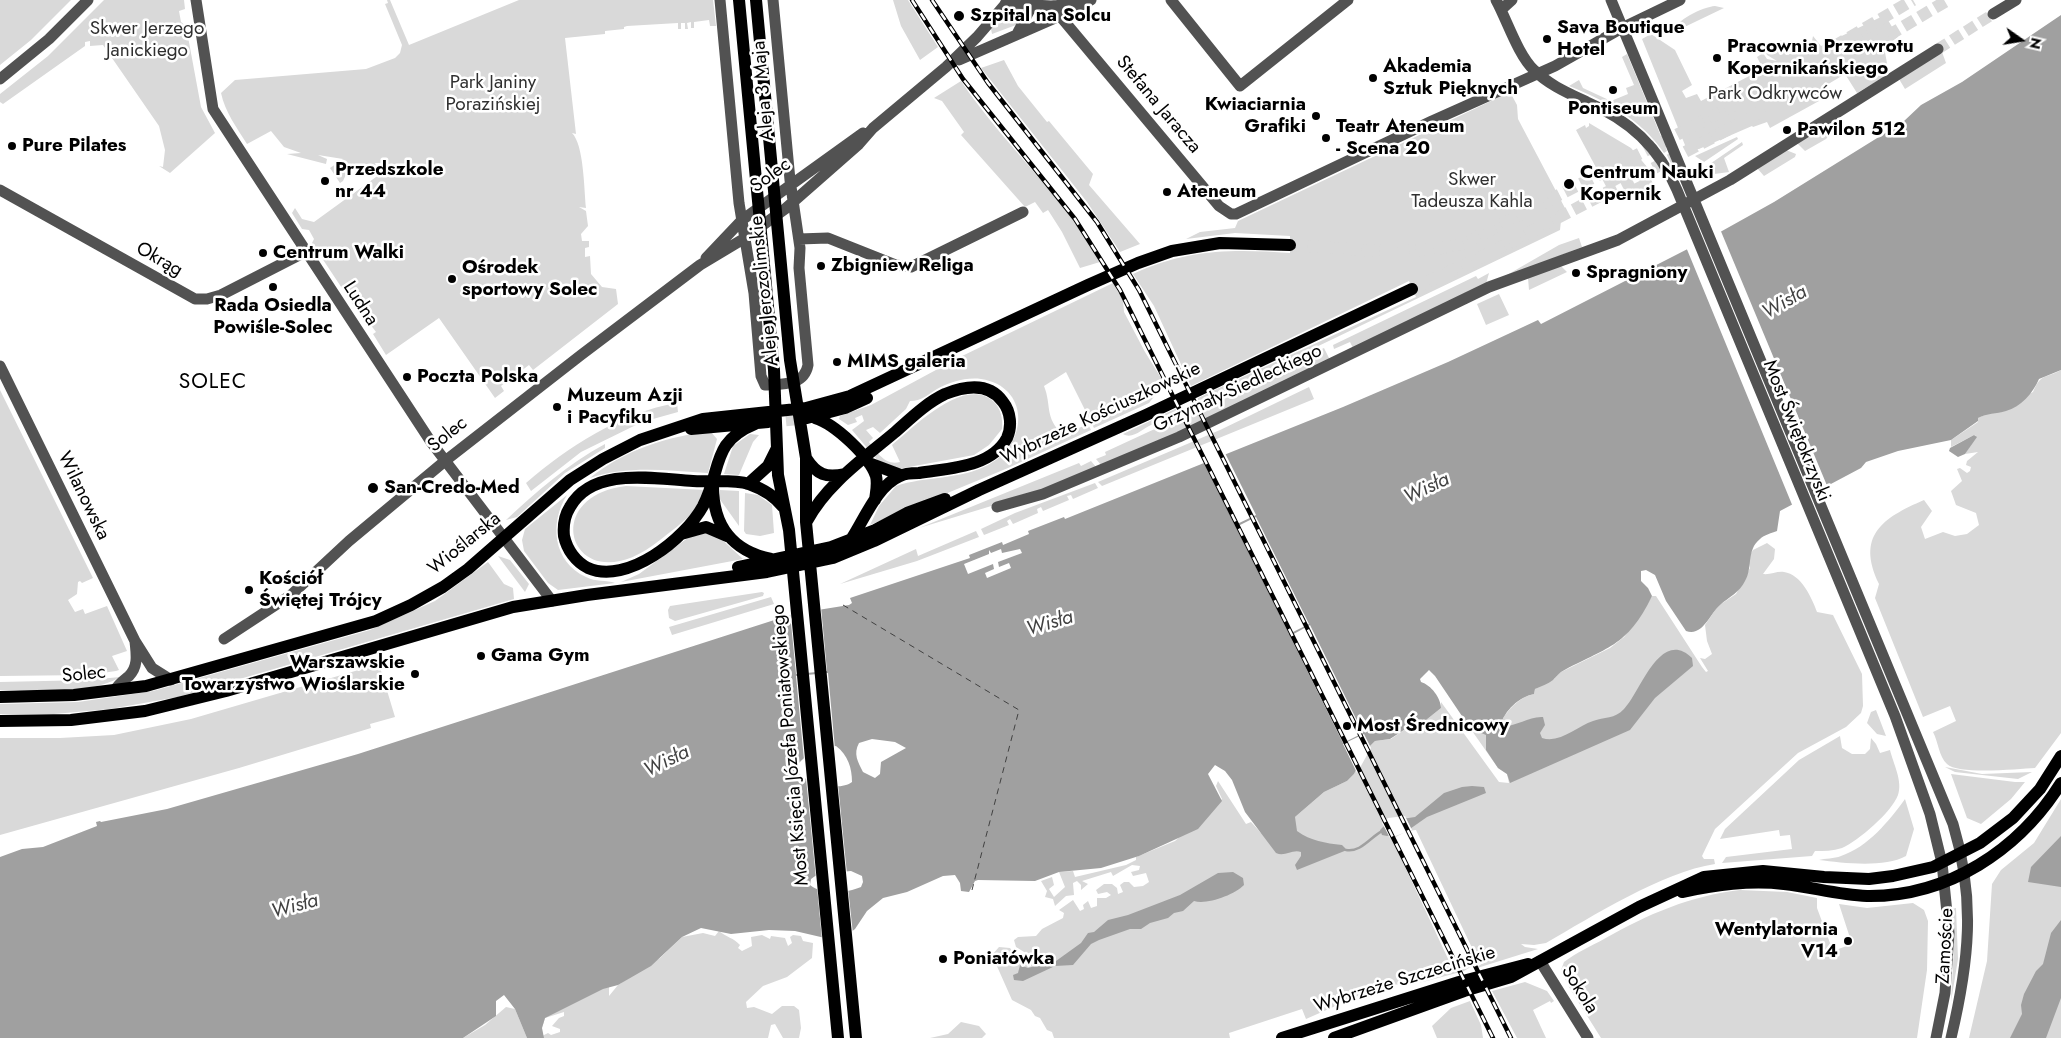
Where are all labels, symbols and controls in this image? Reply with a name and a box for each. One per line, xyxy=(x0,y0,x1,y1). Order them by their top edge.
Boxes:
place label: Szpital na Solcu xyxy=(970,5,1111,27)
marker: Szpital na Solcu xyxy=(952,9,966,23)
north arrow xyxy=(1996,15,2046,65)
place label: Sava Boutique Hotel xyxy=(1557,17,1685,61)
park label: Skwer Jerzego Janickiego xyxy=(90,18,204,62)
marker: Sava Boutique Hotel xyxy=(1541,33,1553,45)
place label: Pracownia Przewrotu Kopernikańskiego xyxy=(1727,36,1914,80)
text: N xyxy=(2025,36,2047,51)
street label: Aleja 3 Maja xyxy=(748,40,780,142)
street label: Stefana Jaracza xyxy=(1111,52,1205,158)
marker: Pracownia Przewrotu Kopernikańskiego xyxy=(1711,52,1723,64)
place label: Akademia Sztuk Pięknych xyxy=(1383,56,1518,100)
park label: Park Janiny Porazińskiej xyxy=(445,72,541,116)
marker: Akademia Sztuk Pięknych xyxy=(1367,72,1379,84)
park label: Park Odkrywców xyxy=(1708,83,1842,105)
marker: Pontiseum xyxy=(1607,84,1619,96)
place label: Kwiaciarnia Grafiki xyxy=(1205,94,1306,138)
place label: Pontiseum xyxy=(1568,98,1658,120)
marker: Kwiaciarnia Grafiki xyxy=(1310,110,1322,122)
place label: Teatr Ateneum - Scena 20 xyxy=(1336,116,1465,160)
place label: Pawilon 512 xyxy=(1797,119,1905,141)
marker: Pawilon 512 xyxy=(1781,124,1793,136)
marker: Teatr Ateneum - Scena 20 xyxy=(1320,132,1332,144)
place label: Pure Pilates xyxy=(22,135,127,157)
marker: Pure Pilates xyxy=(6,140,18,152)
street label: Solec xyxy=(746,154,796,198)
place label: Przedszkole nr 44 xyxy=(335,159,444,203)
place label: Centrum Nauki Kopernik xyxy=(1580,162,1714,206)
park label: Skwer Tadeusza Kahla xyxy=(1411,169,1533,213)
marker: Przedszkole nr 44 xyxy=(319,175,331,187)
marker: Centrum Nauki Kopernik xyxy=(1562,177,1576,191)
place label: Ateneum xyxy=(1177,181,1256,203)
marker: Ateneum xyxy=(1161,186,1173,198)
street label: Aleje Jerozolimskie xyxy=(746,215,784,367)
street label: Okrąg xyxy=(132,238,186,282)
place label: Centrum Walki xyxy=(273,242,404,264)
marker: Centrum Walki xyxy=(257,247,269,259)
place label: Zbigniew Religa xyxy=(831,255,974,277)
place label: Ośrodek sportowy Solec xyxy=(462,257,597,301)
marker: Zbigniew Religa xyxy=(815,260,827,272)
place label: Spragniony xyxy=(1586,262,1687,284)
marker: Spragniony xyxy=(1570,267,1582,279)
marker: Ośrodek sportowy Solec xyxy=(446,273,458,285)
street label: Ludna xyxy=(337,278,383,330)
marker: Rada Osiedla Powiśle-Solec xyxy=(267,281,279,293)
water label: Wisła xyxy=(1758,281,1812,325)
place label: Rada Osiedla Powiśle-Solec xyxy=(213,295,333,339)
street label: Grzymały-Siedleckiego xyxy=(1150,340,1326,438)
place label: MIMS galeria xyxy=(847,351,966,373)
marker: MIMS galeria xyxy=(831,356,843,368)
street label: Most Świętokrzyski xyxy=(1757,357,1835,505)
street label: Wybrzeże Kościuszkowskie xyxy=(997,358,1205,470)
place label: Poczta Polska xyxy=(417,366,538,388)
district label: SOLEC xyxy=(178,370,248,396)
marker: Poczta Polska xyxy=(401,371,413,383)
place label: Muzeum Azji i Pacyfiku xyxy=(567,385,683,429)
marker: Muzeum Azji i Pacyfiku xyxy=(551,401,563,413)
street label: Solec xyxy=(424,412,472,458)
street label: Wilanowska xyxy=(52,448,114,544)
water label: Wisła xyxy=(1400,468,1454,510)
place label: San-Credo-Med xyxy=(384,477,520,499)
marker: San-Credo-Med xyxy=(366,481,380,495)
street label: Wioślarska xyxy=(424,508,506,580)
place label: Kościół Świętej Trójcy xyxy=(259,568,382,612)
marker: Kościół Świętej Trójcy xyxy=(243,584,255,596)
street label: Most Księcia Józefa Poniatowskiego xyxy=(767,603,815,887)
water label: Wisła xyxy=(1024,606,1076,642)
place label: Gama Gym xyxy=(491,645,589,667)
marker: Gama Gym xyxy=(475,650,487,662)
place label: Warszawskie Towarzystwo Wioślarskie xyxy=(182,652,405,696)
street label: Solec xyxy=(61,661,107,689)
marker: Warszawskie Towarzystwo Wioślarskie xyxy=(409,668,421,680)
place label: Most Średnicowy xyxy=(1357,715,1509,737)
marker: Most Średnicowy xyxy=(1341,720,1353,732)
water label: Wisła xyxy=(640,741,694,783)
water label: Wisła xyxy=(269,889,321,925)
street label: Zamoście xyxy=(1933,907,1959,985)
place label: Wentylatornia V14 xyxy=(1715,919,1838,963)
marker: Wentylatornia V14 xyxy=(1842,935,1854,947)
street label: Wybrzeże Szczecińskie xyxy=(1312,942,1498,1018)
place label: Poniatówka xyxy=(953,948,1055,970)
marker: Poniatówka xyxy=(937,953,949,965)
street label: Sokola xyxy=(1555,962,1603,1018)

